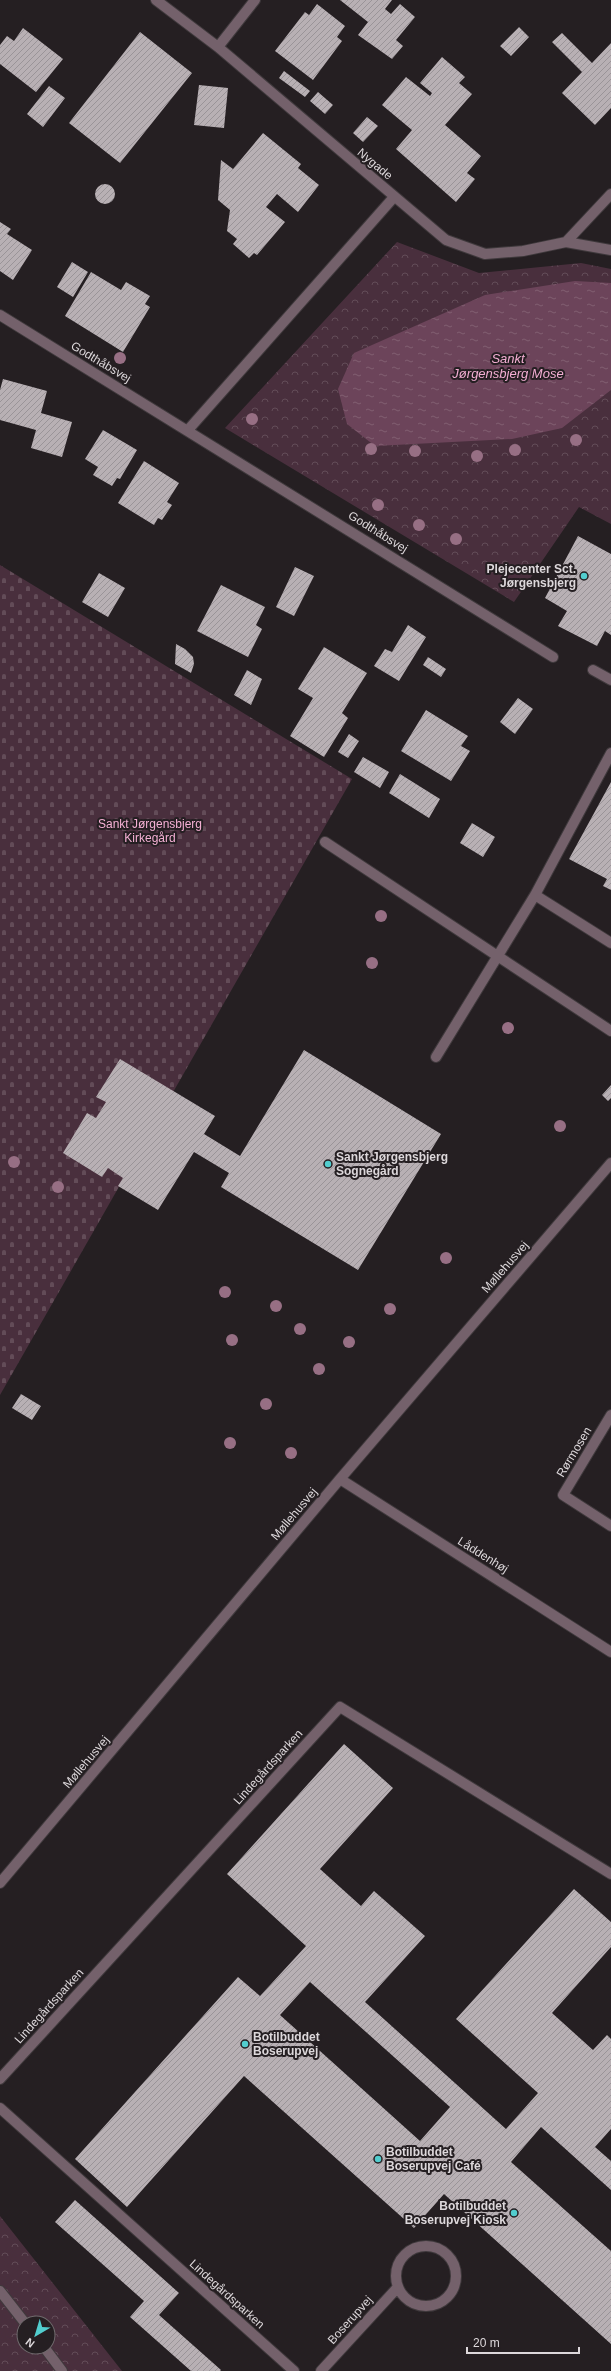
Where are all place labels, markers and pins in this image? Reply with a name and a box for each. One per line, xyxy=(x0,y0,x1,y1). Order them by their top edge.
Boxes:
place label: Plejecenter Sct. Jørgensbjerg xyxy=(487,562,576,590)
marker: Plejecenter Sct. Jørgensbjerg xyxy=(579,571,589,581)
place label: Sankt Jørgensbjerg Sognegård xyxy=(336,1150,448,1178)
marker: Sankt Jørgensbjerg Sognegård xyxy=(323,1159,333,1169)
place label: Botilbuddet Boserupvej xyxy=(253,2030,320,2058)
marker: Botilbuddet Boserupvej xyxy=(240,2039,250,2049)
place label: Botilbuddet Boserupvej Café xyxy=(386,2145,481,2173)
marker: Botilbuddet Boserupvej Café xyxy=(373,2154,383,2164)
place label: Botilbuddet Boserupvej Kiosk xyxy=(405,2199,506,2227)
marker: Botilbuddet Boserupvej Kiosk xyxy=(509,2208,519,2218)

